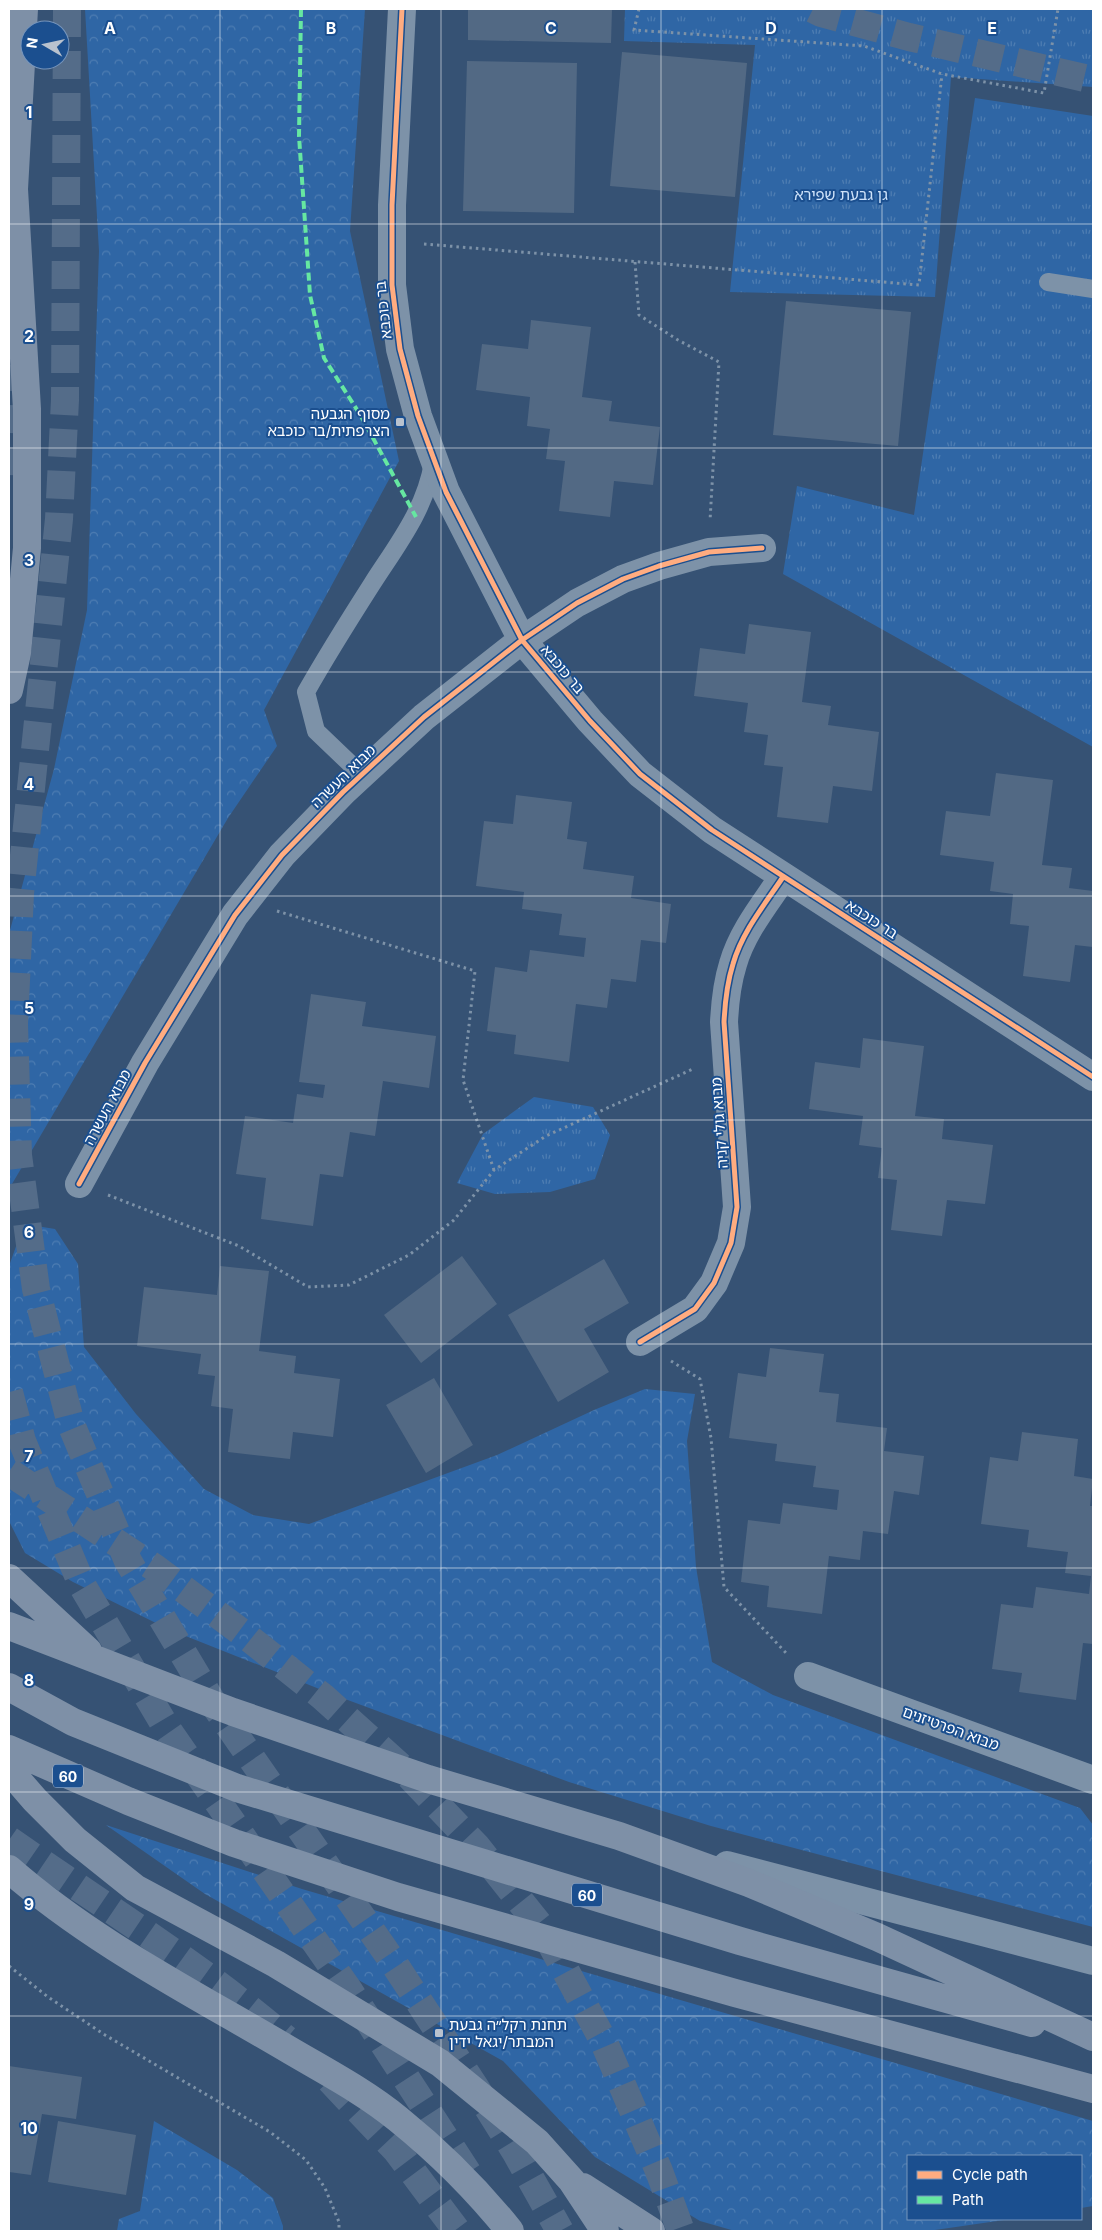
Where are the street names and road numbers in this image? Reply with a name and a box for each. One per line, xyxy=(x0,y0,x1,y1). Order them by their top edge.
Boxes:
street label: בר כוכבא xyxy=(370,280,395,340)
street label: בר כוכבא xyxy=(537,641,589,698)
street label: מבוא העשרה xyxy=(307,740,380,812)
street label: בר כוכבא xyxy=(842,895,902,943)
street label: מבוא העשרה xyxy=(79,1066,135,1148)
street label: מבוא גולי קניה xyxy=(706,1077,732,1169)
street label: מבוא הפרטיזנים xyxy=(900,1702,1002,1754)
road number: 60 xyxy=(53,1764,83,1788)
road number: 60 xyxy=(572,1884,602,1906)

